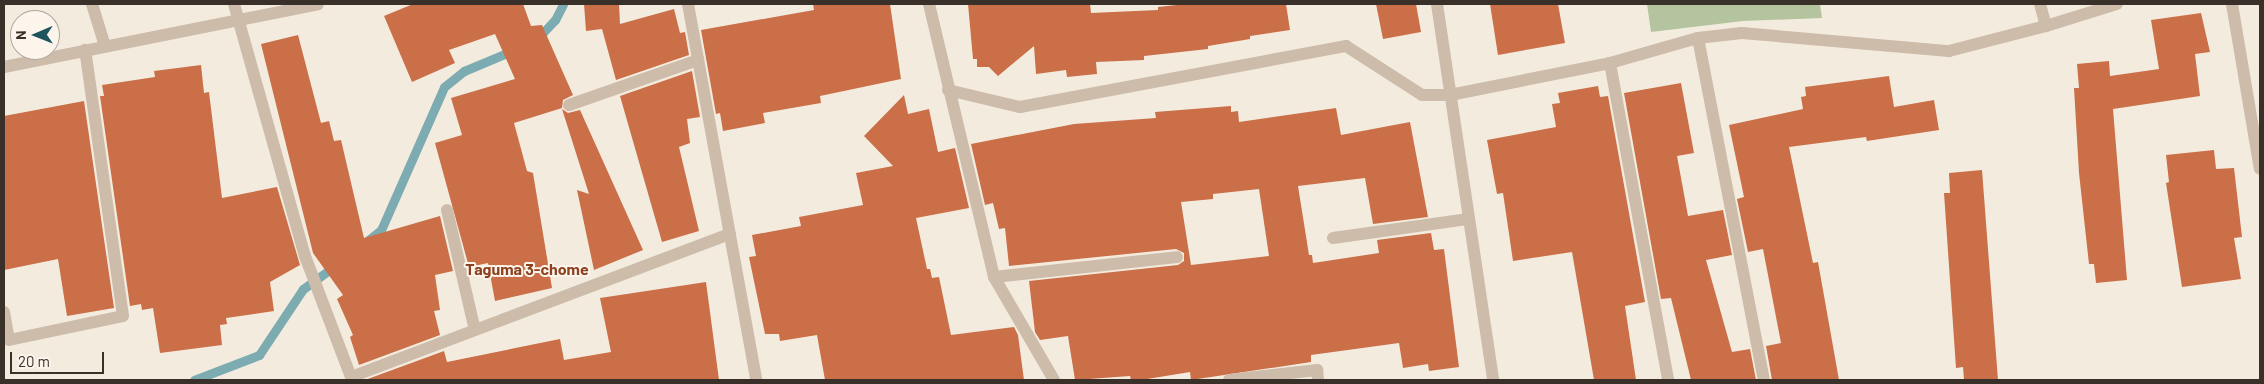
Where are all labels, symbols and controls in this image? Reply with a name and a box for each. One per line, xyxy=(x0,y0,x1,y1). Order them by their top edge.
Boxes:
north arrow xyxy=(10,10,60,60)
text: N xyxy=(12,30,29,40)
district label: Taguma 3-chome xyxy=(465,259,589,279)
scale bar xyxy=(12,342,106,374)
text: 20 m xyxy=(18,352,50,370)

